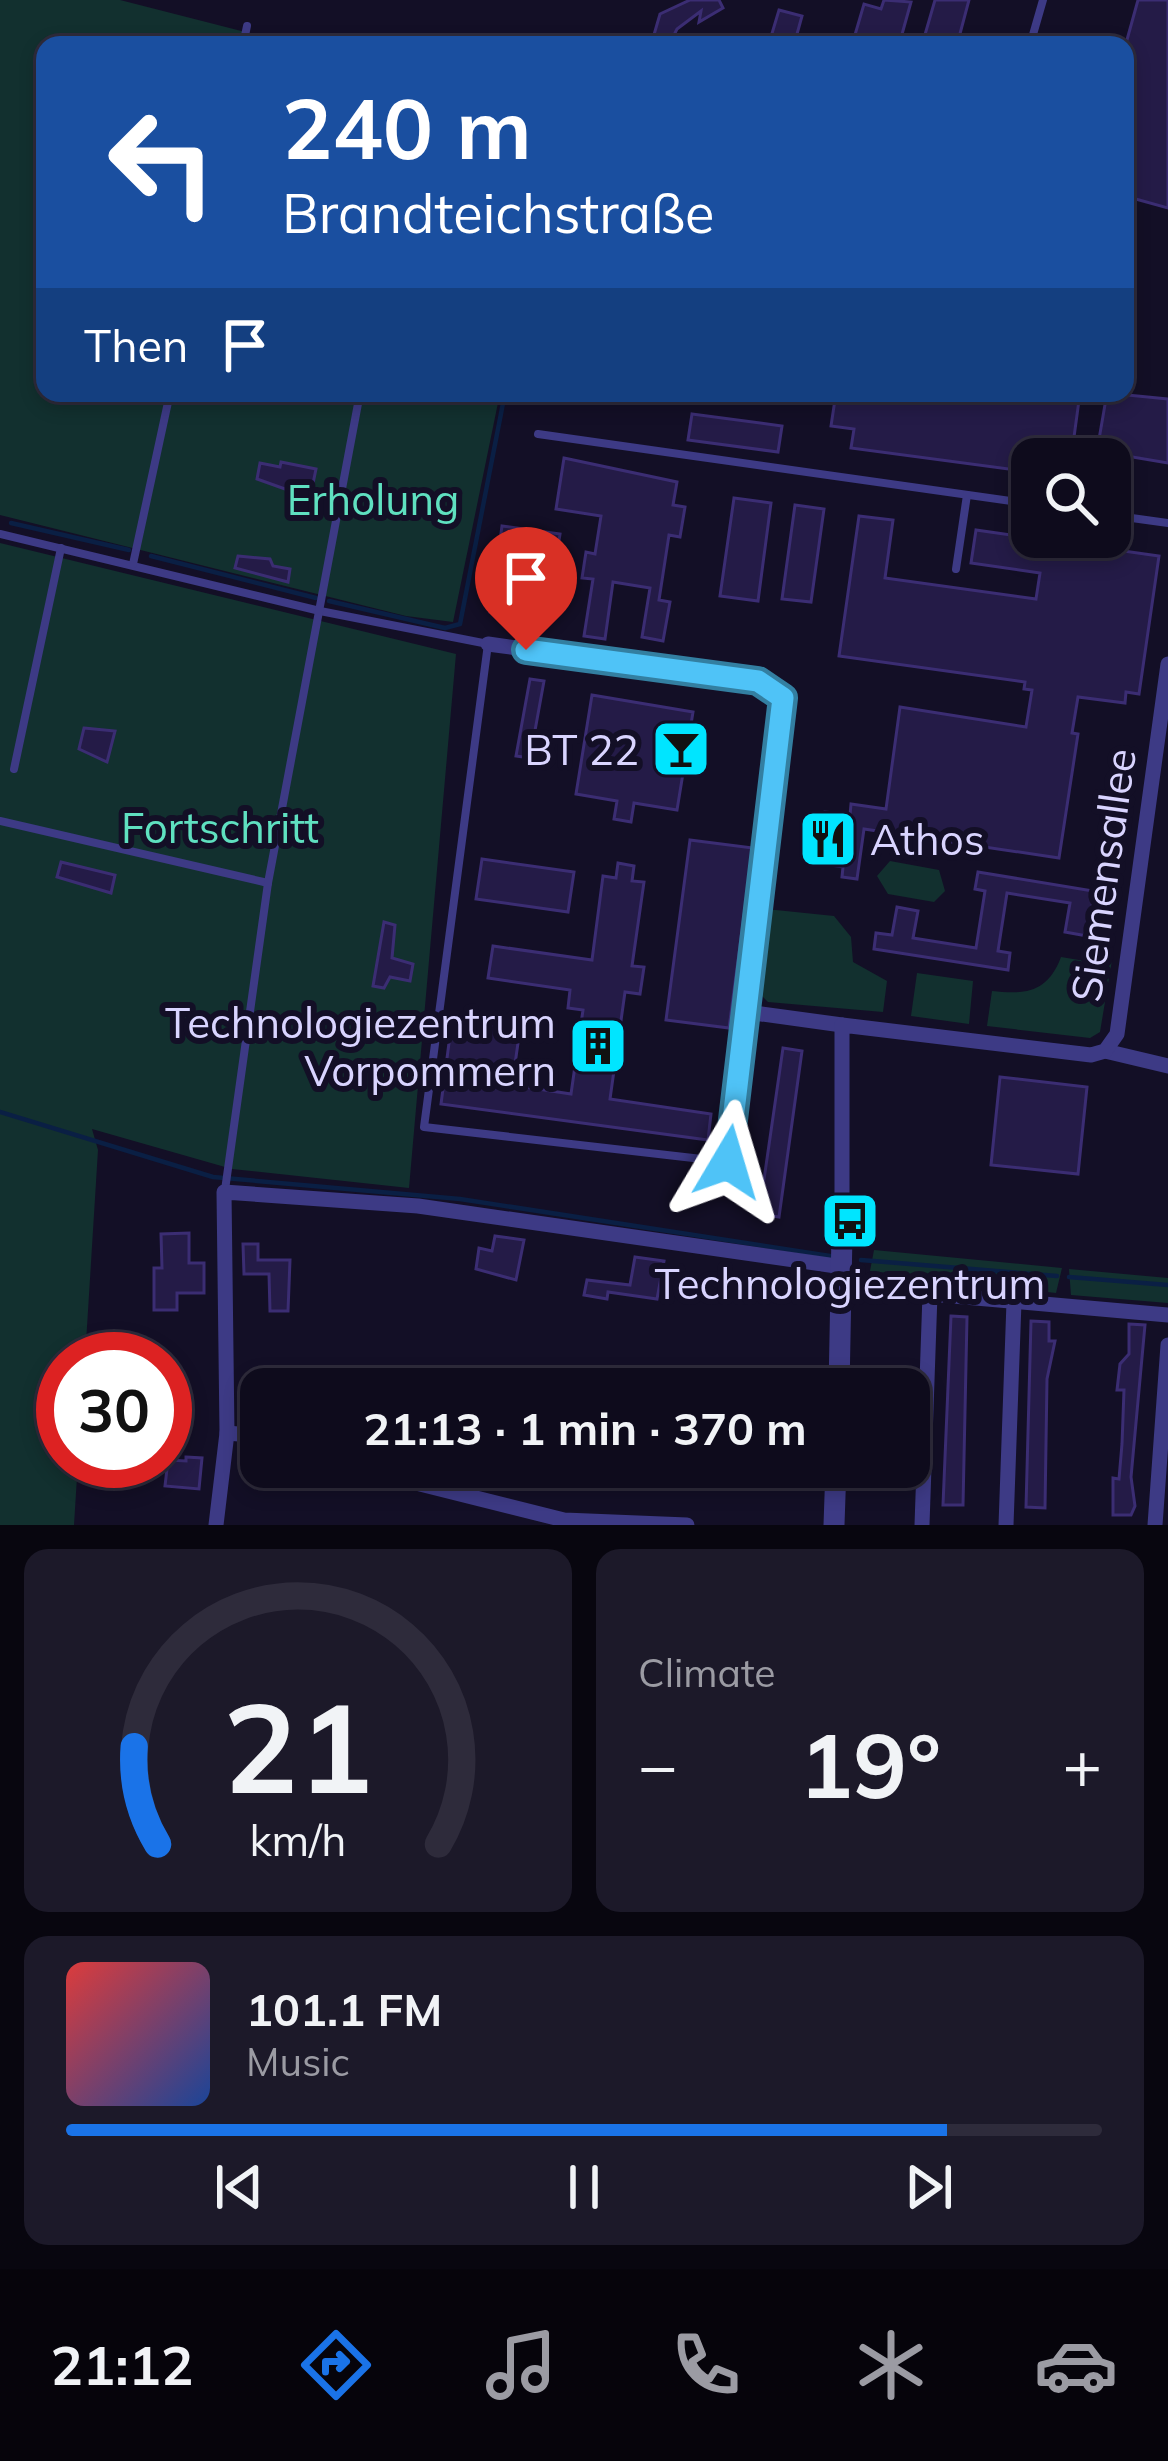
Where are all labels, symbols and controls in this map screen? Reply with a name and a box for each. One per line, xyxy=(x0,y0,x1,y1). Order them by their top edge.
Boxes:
text: 240 m xyxy=(282,75,532,180)
icon: left xyxy=(84,84,240,240)
text: Brandteichstraße xyxy=(282,179,715,247)
icon: arrive xyxy=(212,312,278,378)
text: Then xyxy=(84,317,188,373)
map controls xyxy=(1011,438,1131,558)
button: search xyxy=(1011,438,1131,558)
park label: Erholung xyxy=(287,473,459,526)
pin xyxy=(475,527,577,650)
icon: arrive xyxy=(493,545,559,611)
bar icon: BT 22 xyxy=(650,718,712,780)
place label: BT 22 xyxy=(524,723,639,776)
street label: Siemensallee xyxy=(1059,745,1147,1005)
park label: Fortschritt xyxy=(121,801,319,854)
restaurant icon: Athos xyxy=(797,808,859,870)
place label: Athos xyxy=(870,813,984,866)
place label: Technologiezentrum Vorpommern xyxy=(165,996,556,1097)
building icon: Technologiezentrum Vorpommern xyxy=(567,1015,629,1077)
position arrow xyxy=(665,1099,791,1225)
bus stop icon: Technologiezentrum xyxy=(819,1190,881,1252)
place label: Technologiezentrum xyxy=(655,1257,1045,1310)
speed limit sign: 30 xyxy=(36,1332,192,1488)
text: 21:13 · 1 min · 370 m xyxy=(363,1400,807,1456)
text: Climate xyxy=(638,1648,776,1697)
text: 21 xyxy=(223,1668,373,1824)
text: 19° xyxy=(799,1708,941,1821)
text: − xyxy=(638,1723,678,1806)
text: + xyxy=(1062,1723,1102,1806)
text: km/h xyxy=(249,1812,347,1866)
text: 101.1 FM xyxy=(246,1981,442,2037)
text: Music xyxy=(246,2037,350,2086)
icon: previous xyxy=(206,2154,272,2220)
icon: pause xyxy=(551,2154,617,2220)
icon: next xyxy=(896,2154,962,2220)
icon: directions xyxy=(294,2323,378,2407)
icon: music xyxy=(479,2323,563,2407)
icon: phone xyxy=(664,2323,748,2407)
icon: climate xyxy=(849,2323,933,2407)
icon: car xyxy=(1034,2323,1118,2407)
text: 21:12 xyxy=(50,2331,193,2399)

